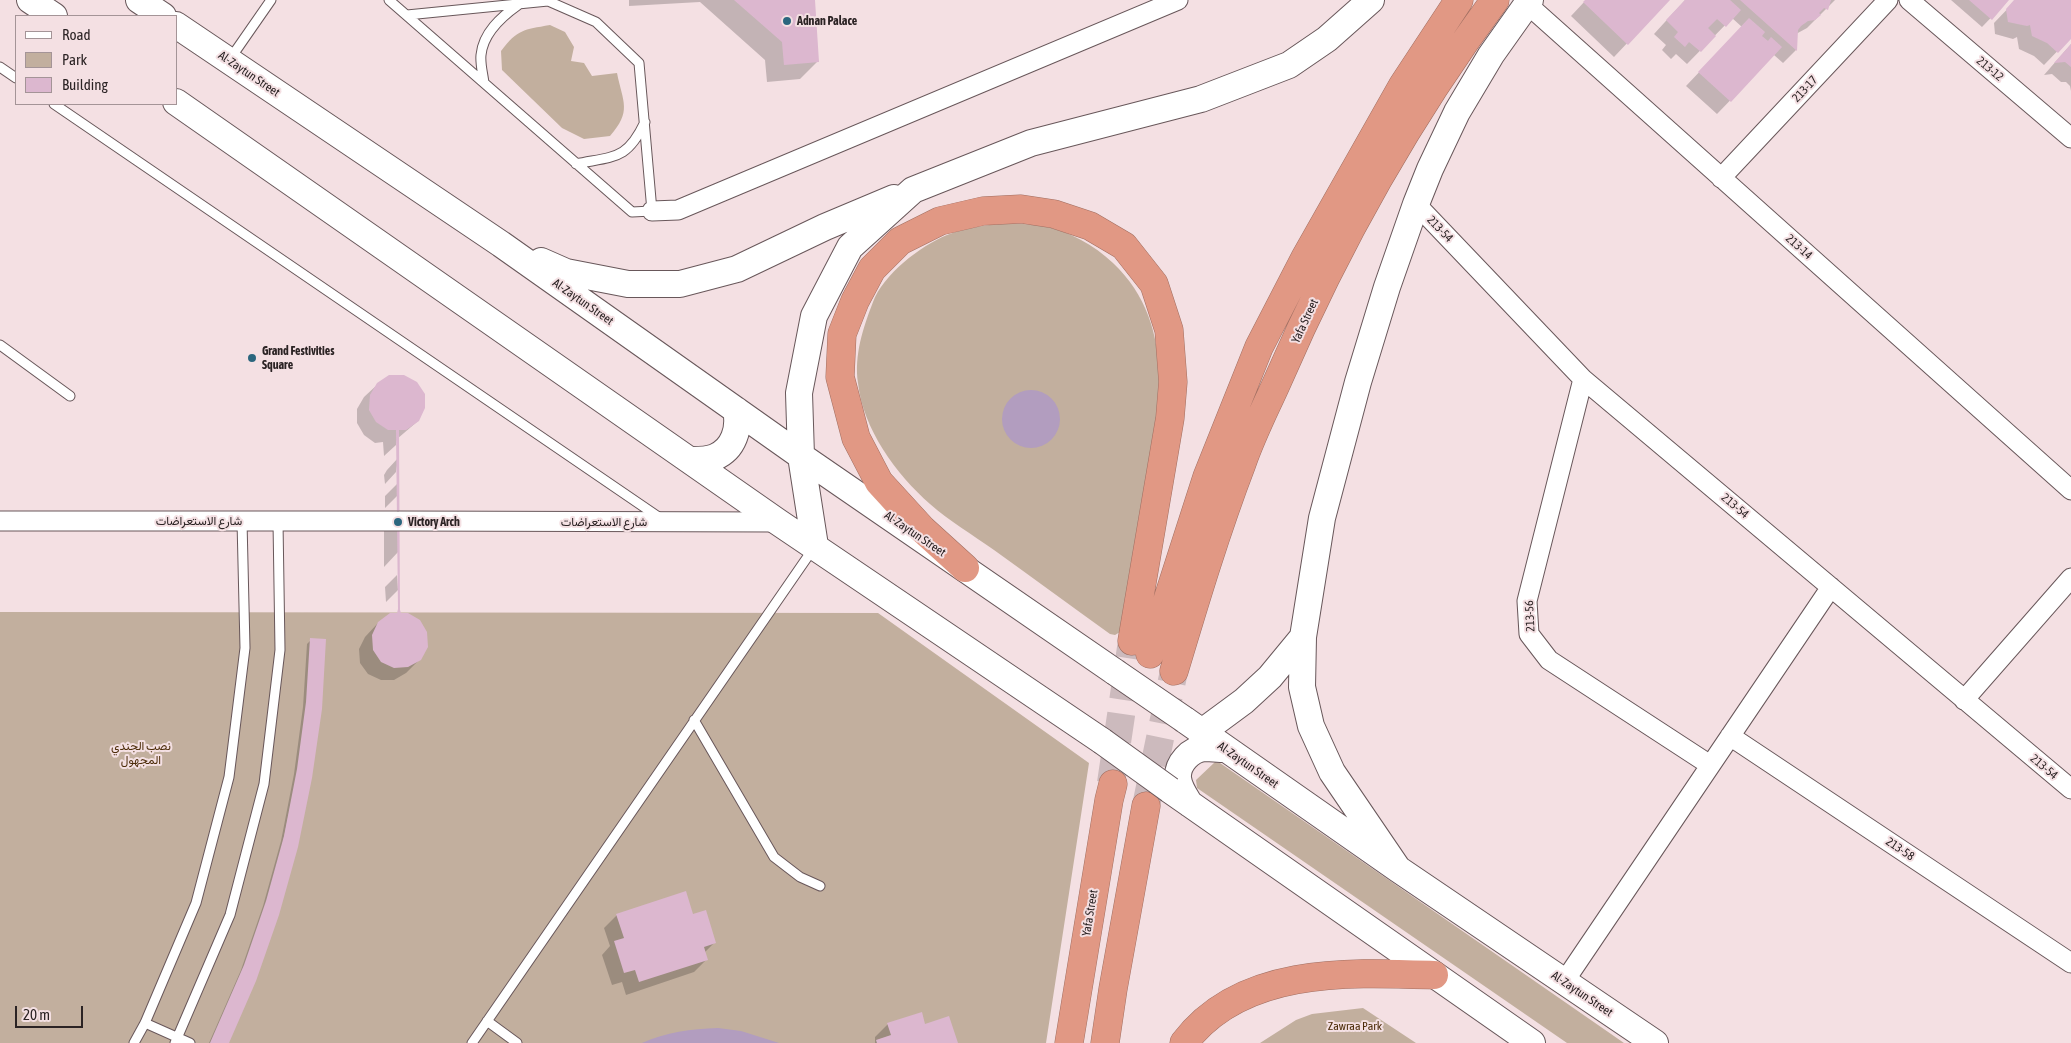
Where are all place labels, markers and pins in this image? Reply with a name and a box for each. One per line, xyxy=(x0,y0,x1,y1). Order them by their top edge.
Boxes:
place label: Adnan Palace xyxy=(797,14,857,28)
marker: Adnan Palace xyxy=(781,15,793,27)
place label: Grand Festivities Square xyxy=(262,344,334,372)
marker: Grand Festivities Square xyxy=(246,352,258,364)
place label: Victory Arch xyxy=(408,515,460,529)
marker: Victory Arch xyxy=(392,516,404,528)

